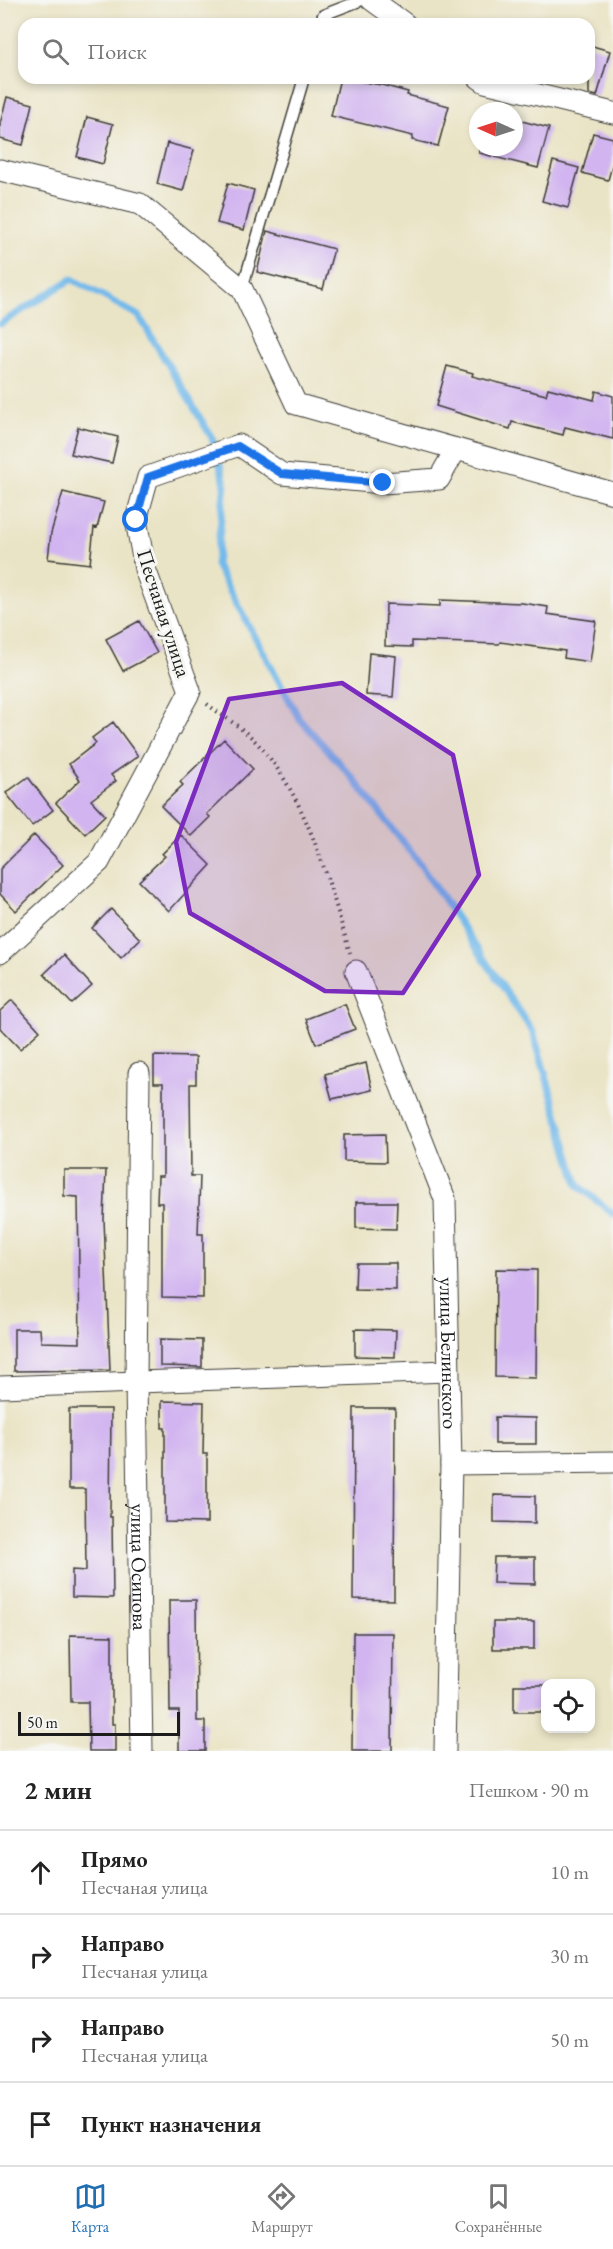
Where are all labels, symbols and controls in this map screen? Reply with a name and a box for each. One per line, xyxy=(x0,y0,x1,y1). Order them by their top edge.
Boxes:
search box xyxy=(18,18,595,84)
icon: search xyxy=(39,35,72,68)
text: Поиск xyxy=(87,37,147,66)
north arrow xyxy=(469,102,523,156)
route end xyxy=(369,469,395,495)
route start xyxy=(122,506,148,532)
street label: Песчаная улица xyxy=(131,545,198,681)
street label: улица Белинского xyxy=(434,1277,464,1430)
street label: улица Осипова xyxy=(125,1503,154,1631)
map controls xyxy=(541,1679,595,1733)
button: locate xyxy=(541,1679,595,1733)
scale bar xyxy=(18,1709,180,1736)
text: 50 m xyxy=(27,1712,58,1733)
text: 2 мин xyxy=(24,1773,92,1807)
text: Пешком · 90 m xyxy=(469,1777,589,1803)
text: Прямо xyxy=(81,1845,148,1874)
icon: ahead xyxy=(24,1856,57,1889)
text: 10 m xyxy=(550,1859,589,1885)
text: Песчаная улица xyxy=(81,1874,208,1900)
text: Направо xyxy=(81,1929,164,1958)
icon: right xyxy=(24,1940,57,1973)
text: 30 m xyxy=(550,1943,589,1969)
text: Песчаная улица xyxy=(81,1958,208,1984)
text: Направо xyxy=(81,2013,164,2042)
icon: right xyxy=(24,2024,57,2057)
text: 50 m xyxy=(550,2027,589,2053)
text: Песчаная улица xyxy=(81,2042,208,2068)
icon: arrive xyxy=(24,2108,57,2141)
text: Пункт назначения xyxy=(81,2110,261,2139)
tab: Карта xyxy=(71,2180,109,2237)
tab: Маршрут xyxy=(251,2180,313,2237)
tab: Сохранённые xyxy=(455,2180,542,2237)

